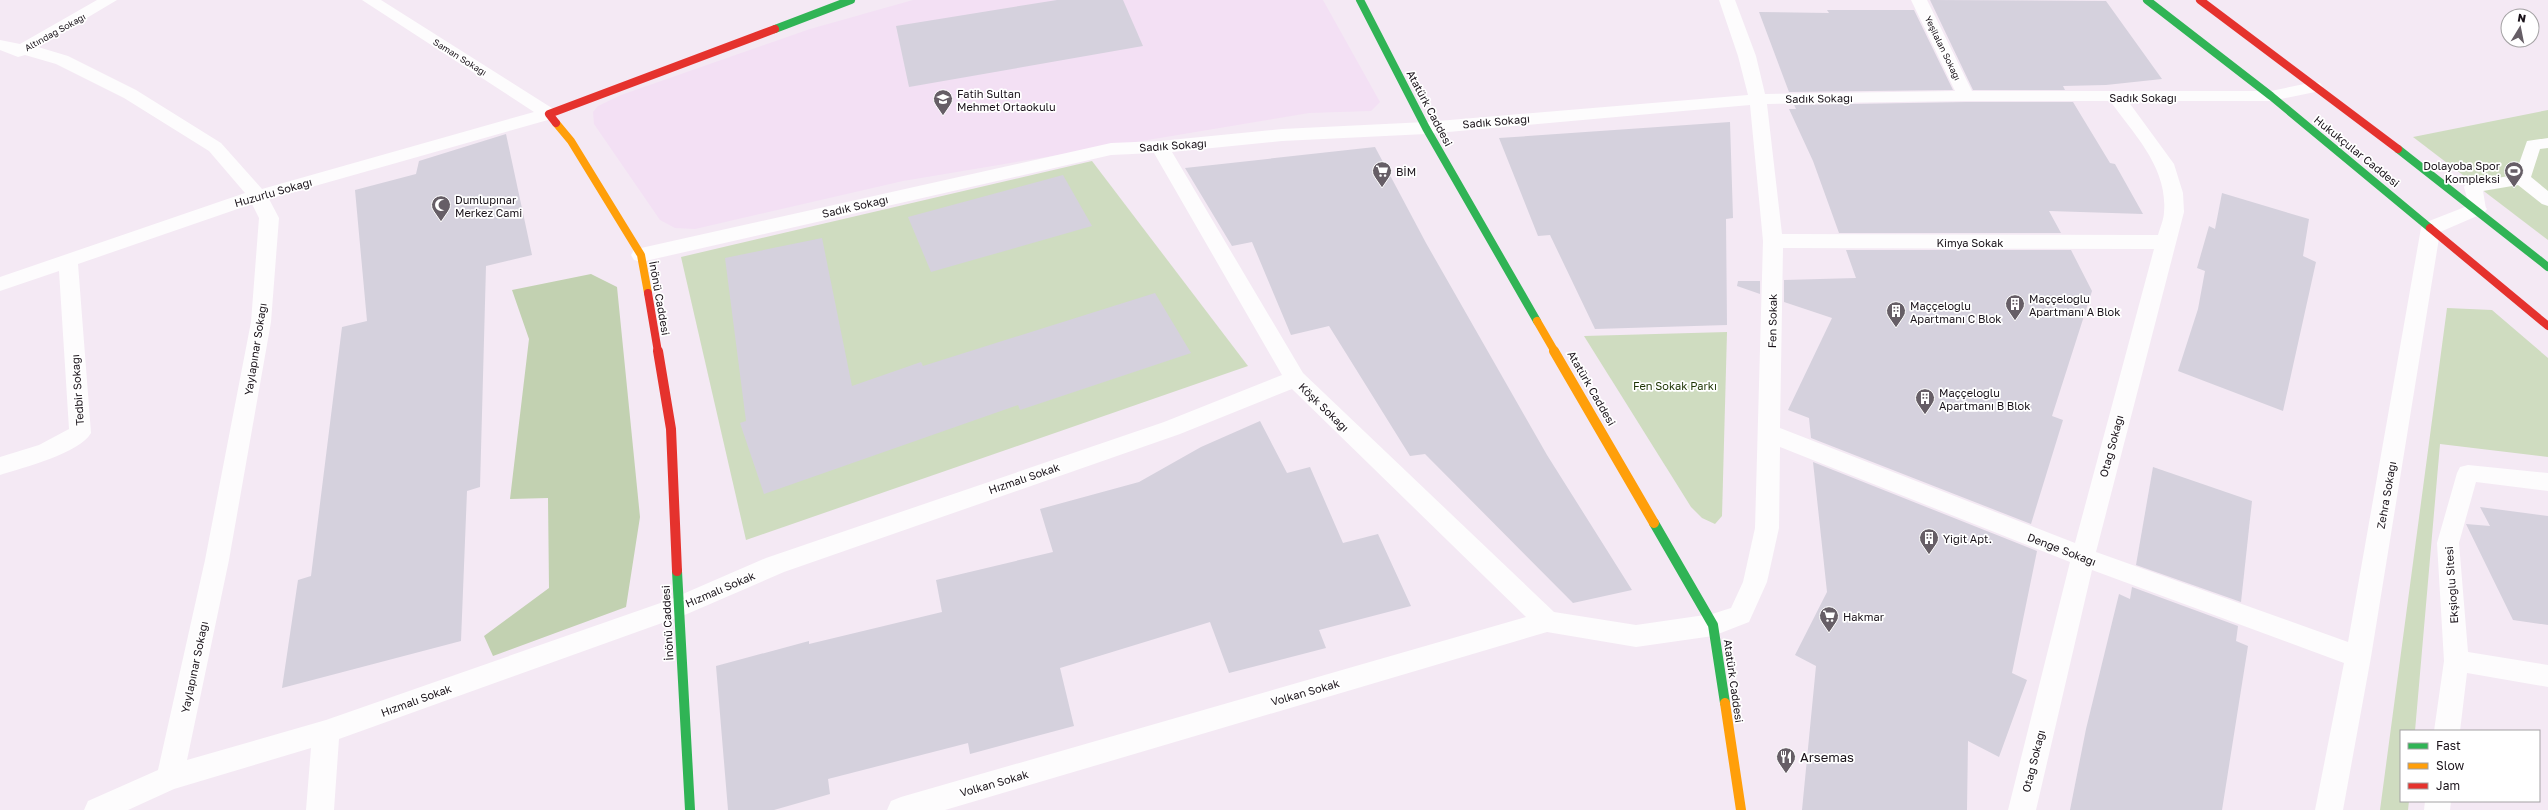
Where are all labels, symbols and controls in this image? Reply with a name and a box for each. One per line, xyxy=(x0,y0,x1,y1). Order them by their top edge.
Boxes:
north arrow xyxy=(2500,8,2540,48)
street label: Altındağ Sokağı xyxy=(23,11,87,53)
text: N xyxy=(2517,11,2527,25)
street label: Yeşilalan Sokağı xyxy=(1923,14,1963,82)
street label: Saman Sokağı xyxy=(431,36,489,78)
street label: Atatürk Caddesi xyxy=(1405,68,1456,148)
place label: Fatih Sultan Mehmet Ortaokulu xyxy=(957,87,1056,113)
school or university icon: Fatih Sultan Mehmet Ortaokulu xyxy=(932,88,954,116)
street label: Sadık Sokağı xyxy=(1785,91,1853,105)
street label: Sadık Sokağı xyxy=(2109,91,2177,104)
street label: Sadık Sokağı xyxy=(1462,112,1530,130)
street label: Hukukçular Caddesi xyxy=(2312,113,2402,189)
street label: Sadık Sokağı xyxy=(1139,136,1207,154)
place label: Dolayoba Spor Kompleksi xyxy=(2423,159,2501,185)
supermarket icon: BİM xyxy=(1371,160,1393,188)
sports icon: Dolayoba Spor Kompleksi xyxy=(2503,160,2525,188)
place label: BİM xyxy=(1396,165,1416,178)
street label: Huzurlu Sokağı xyxy=(233,175,313,209)
street label: Sadık Sokağı xyxy=(821,192,889,220)
place label: Dumlupınar Merkez Cami xyxy=(455,193,522,219)
mosque icon: Dumlupınar Merkez Cami xyxy=(430,194,452,222)
street label: Kimya Sokak xyxy=(1936,236,2004,249)
street label: İnönü Caddesi xyxy=(647,260,673,336)
place label: Maççeloğlu Apartmanı A Blok xyxy=(2029,292,2120,318)
building icon: Maççeloğlu Apartmanı A Blok xyxy=(2004,293,2026,321)
street label: Fen Sokak xyxy=(1765,294,1779,348)
place label: Maççeloğlu Apartmanı C Blok xyxy=(1910,299,2002,325)
building icon: Maççeloğlu Apartmanı C Blok xyxy=(1885,300,1907,328)
street label: Yaylapınar Sokağı xyxy=(241,302,269,396)
street label: Atatürk Caddesi xyxy=(1565,348,1619,428)
street label: Tedbir Sokağı xyxy=(68,354,86,426)
park label: Fen Sokak Parkı xyxy=(1633,379,1717,392)
street label: Köşk Sokağı xyxy=(1296,380,1352,434)
place label: Maççeloğlu Apartmanı B Blok xyxy=(1939,386,2030,412)
building icon: Maççeloğlu Apartmanı B Blok xyxy=(1914,387,1936,415)
street label: Otağ Sokağı xyxy=(2096,413,2126,479)
street label: Hızmalı Sokak xyxy=(987,460,1061,496)
street label: Zehra Sokağı xyxy=(2374,460,2398,530)
building icon: Yiğit Apt. xyxy=(1918,527,1940,555)
street label: Denge Sokağı xyxy=(2026,530,2098,568)
place label: Yiğit Apt. xyxy=(1943,532,1992,545)
street label: Ekşioğlu Sitesi xyxy=(2442,546,2460,624)
street label: Hızmalı Sokak xyxy=(683,569,757,609)
street label: İnönü Caddesi xyxy=(659,585,675,661)
supermarket icon: Hakmar xyxy=(1818,605,1840,633)
place label: Hakmar xyxy=(1843,610,1885,623)
street label: Yaylapınar Sokağı xyxy=(178,620,210,714)
street label: Atatürk Caddesi xyxy=(1722,638,1746,724)
street label: Volkan Sokak xyxy=(1269,676,1341,708)
street label: Hızmalı Sokak xyxy=(379,681,453,719)
street label: Otağ Sokağı xyxy=(2019,728,2047,794)
legend xyxy=(2400,730,2540,802)
text: Fast xyxy=(2436,738,2461,753)
restaurant icon: Arsemas xyxy=(1775,746,1797,774)
place label: Arsemas xyxy=(1800,749,1854,765)
text: Slow xyxy=(2436,758,2464,773)
street label: Volkan Sokak xyxy=(958,767,1030,799)
text: Jam xyxy=(2436,778,2460,793)

